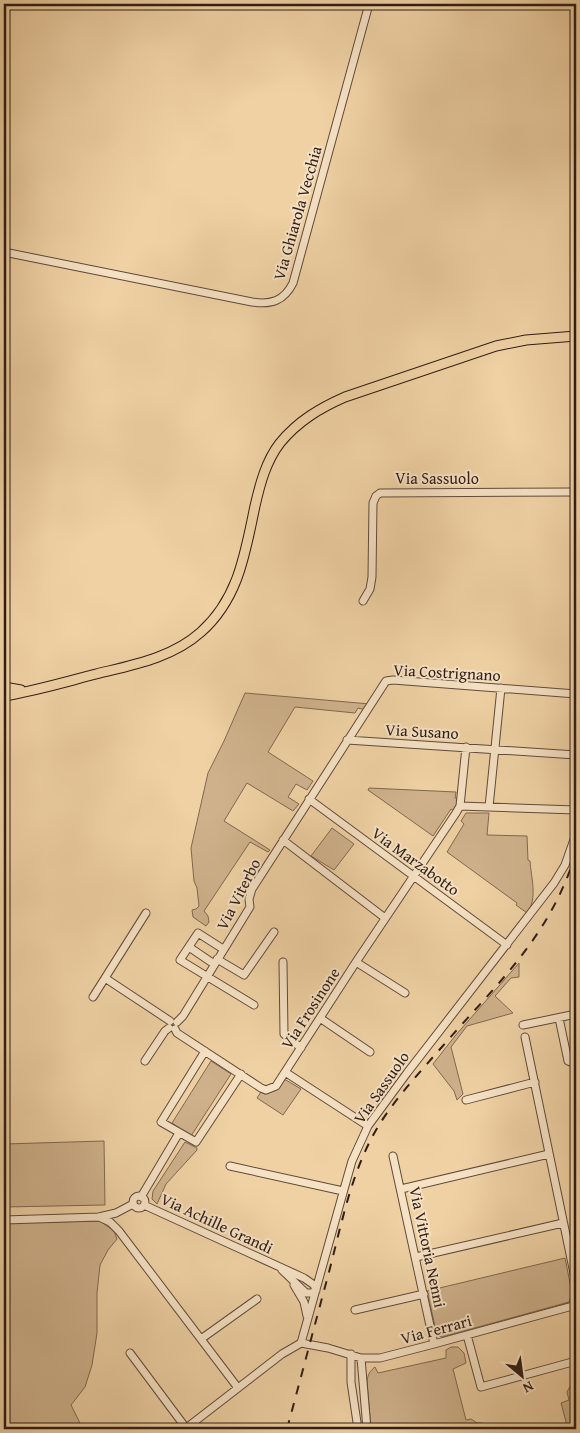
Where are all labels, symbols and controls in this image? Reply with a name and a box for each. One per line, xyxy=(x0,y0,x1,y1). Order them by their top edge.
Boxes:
street label: Via Ghiarola Vecchia xyxy=(266,143,328,283)
street label: Via Sassuolo xyxy=(395,466,479,490)
street label: Via Costrignano xyxy=(393,657,501,687)
street label: Via Susano xyxy=(385,717,459,745)
street label: Via Marzabotto xyxy=(367,821,465,901)
street label: Via Viterbo xyxy=(210,854,266,934)
street label: Via Frosinone xyxy=(275,963,345,1053)
street label: Via Sassuolo xyxy=(347,1046,415,1128)
street label: Via Vittoria Nenni xyxy=(403,1184,453,1310)
street label: Via Achille Grandi xyxy=(157,1186,278,1260)
street label: Via Ferrari xyxy=(398,1308,475,1350)
north arrow xyxy=(498,1350,548,1400)
text: N xyxy=(519,1376,537,1399)

